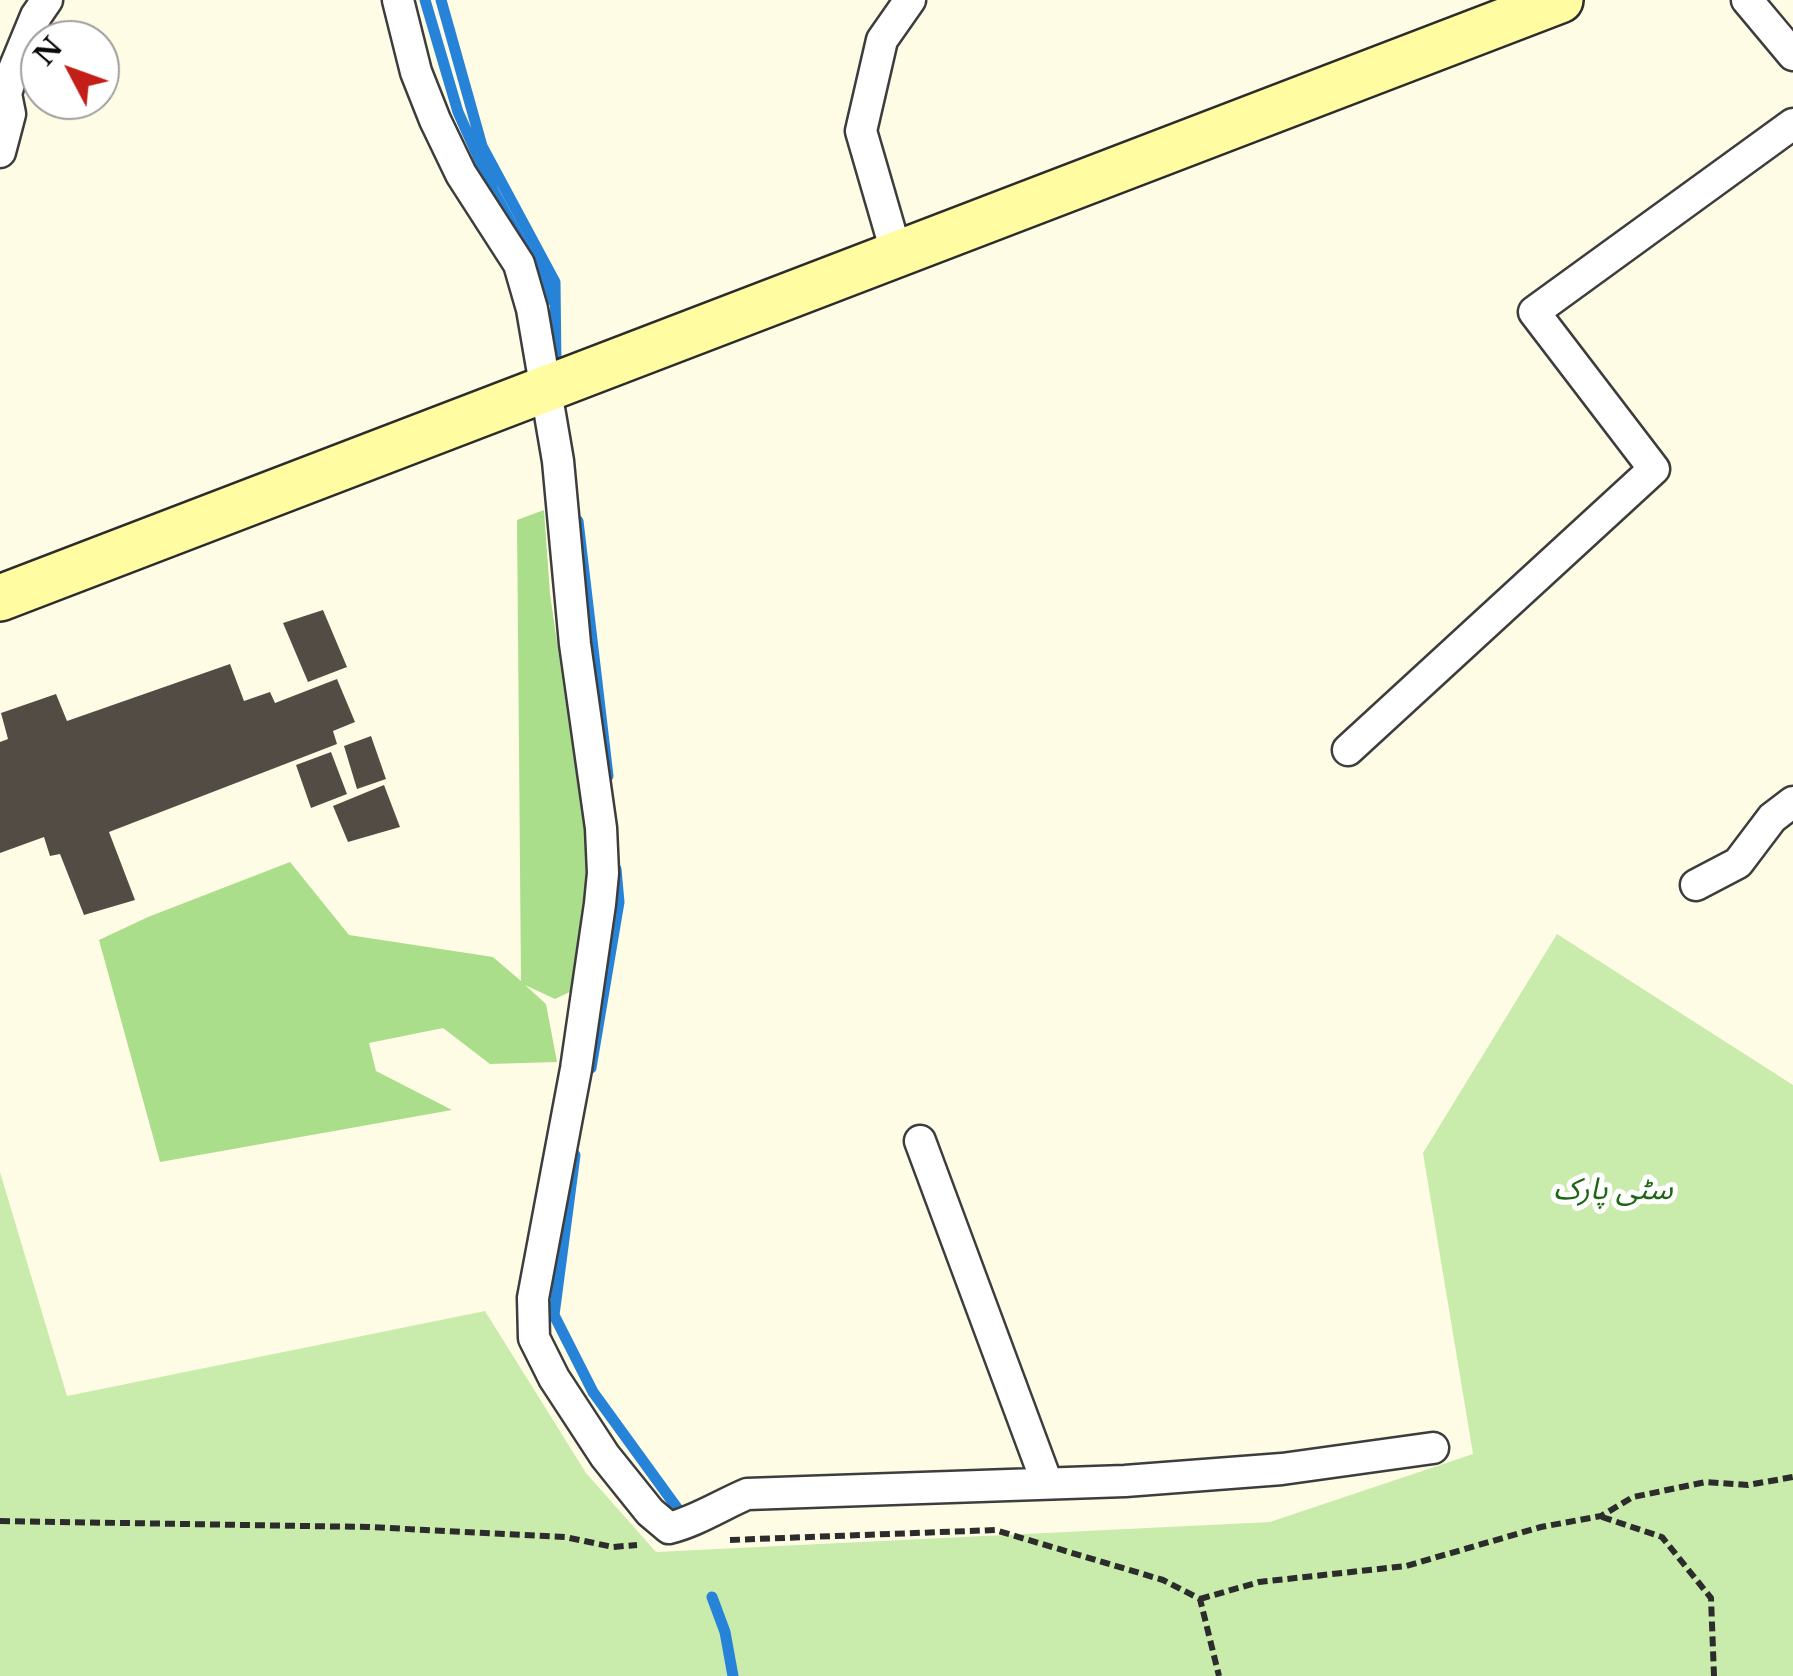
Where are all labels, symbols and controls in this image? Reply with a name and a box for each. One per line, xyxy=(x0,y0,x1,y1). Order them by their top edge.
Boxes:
north arrow xyxy=(20,20,120,120)
text: N xyxy=(27,30,70,73)
park label: سٹی پارک xyxy=(1554,1173,1672,1209)

